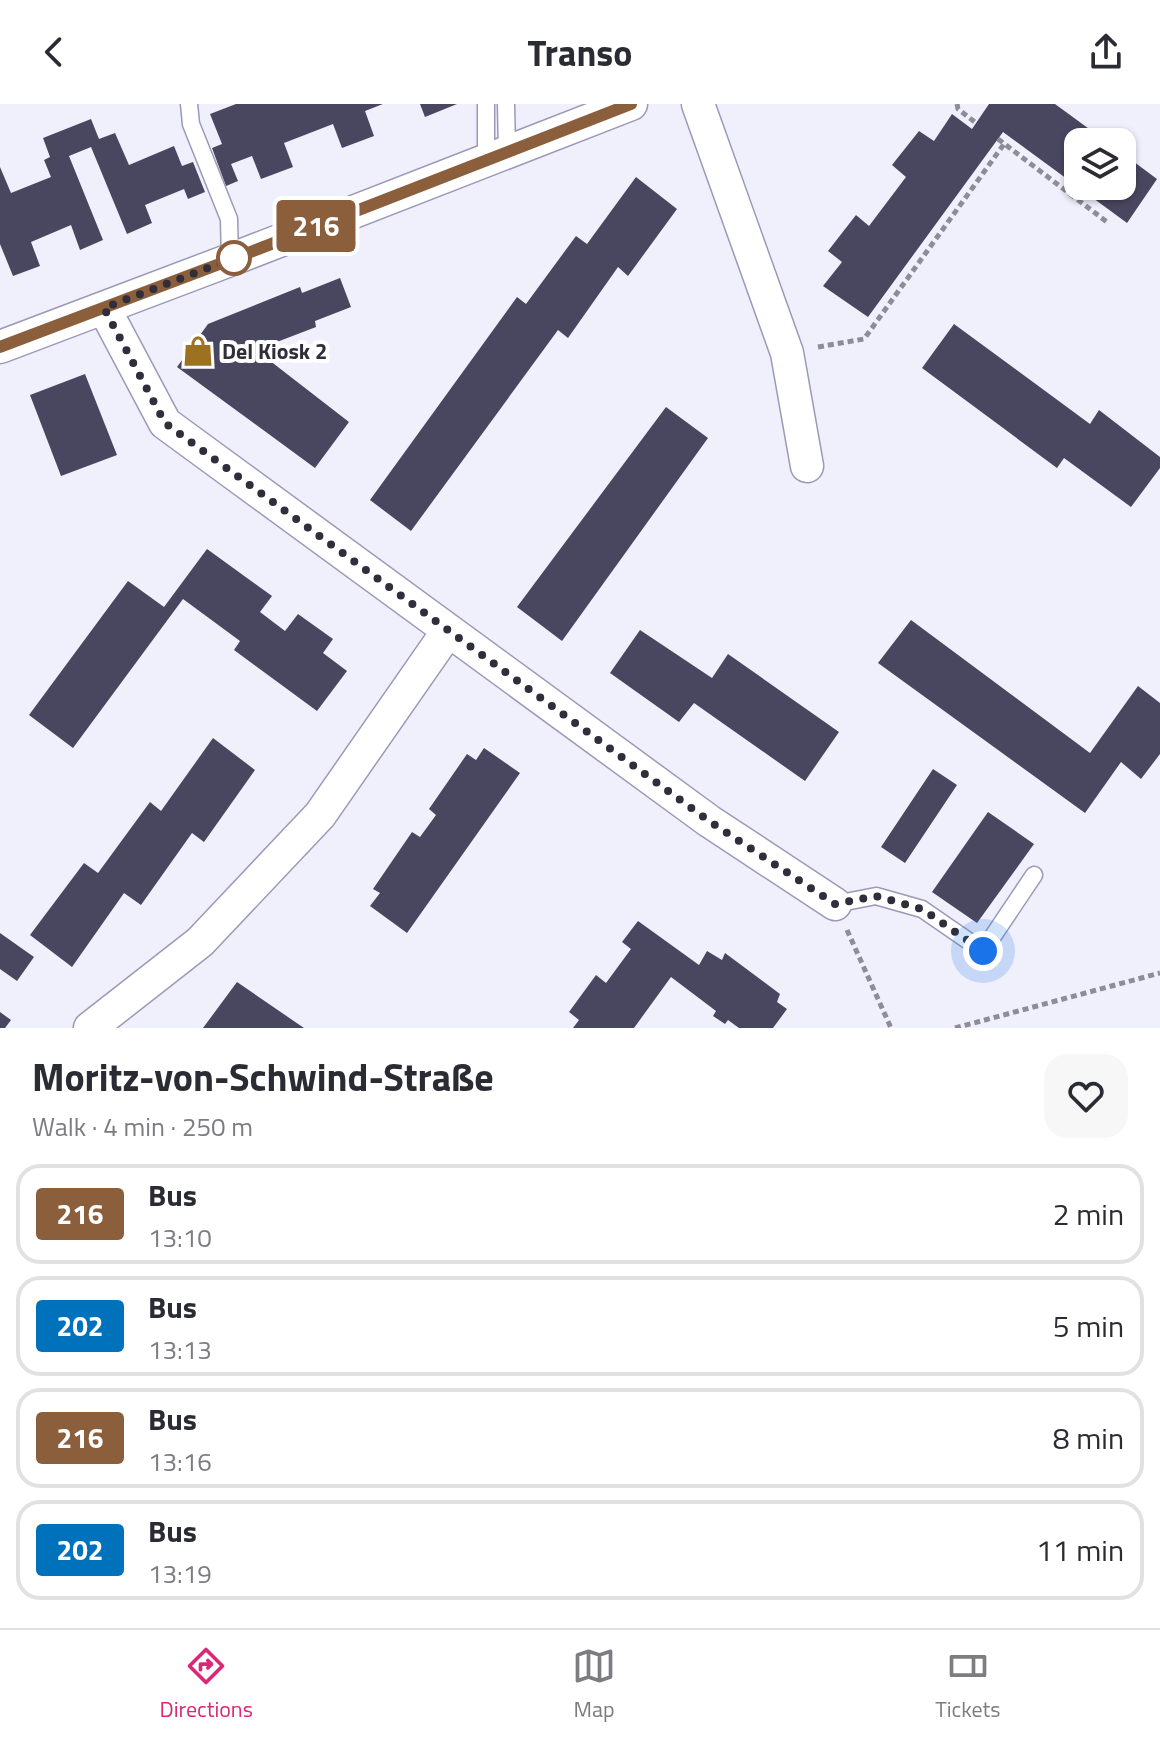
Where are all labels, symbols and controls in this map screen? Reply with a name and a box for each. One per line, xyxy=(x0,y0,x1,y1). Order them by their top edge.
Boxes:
text: Transo xyxy=(528,25,632,80)
icon: back xyxy=(32,30,76,74)
icon: share xyxy=(1084,30,1128,74)
map controls xyxy=(1064,128,1136,200)
button: layers xyxy=(1064,128,1136,200)
line badge: 216 xyxy=(270,200,362,252)
text: 216 xyxy=(292,204,340,247)
unlabelled marker xyxy=(217,241,251,275)
shop icon: Del Kiosk 2 xyxy=(181,334,215,368)
place label: Del Kiosk 2 xyxy=(222,334,327,368)
your location xyxy=(963,931,1003,971)
text: Moritz-von-Schwind-Straße xyxy=(32,1048,494,1106)
button: heart xyxy=(1044,1054,1128,1138)
text: Walk · 4 min · 250 m xyxy=(32,1107,253,1146)
text: Bus xyxy=(148,1172,197,1218)
text: 2 min xyxy=(1053,1191,1124,1237)
text: 216 xyxy=(56,1192,104,1235)
text: 13:10 xyxy=(148,1218,212,1257)
text: Bus xyxy=(148,1284,197,1330)
text: 5 min xyxy=(1053,1303,1124,1349)
text: 202 xyxy=(56,1304,104,1347)
text: 13:13 xyxy=(148,1330,212,1369)
text: Bus xyxy=(148,1396,197,1442)
text: 8 min xyxy=(1053,1415,1124,1461)
text: 216 xyxy=(56,1416,104,1459)
text: 13:16 xyxy=(148,1442,212,1481)
text: Bus xyxy=(148,1508,197,1554)
text: 11 min xyxy=(1036,1527,1124,1573)
text: 202 xyxy=(56,1528,104,1571)
text: 13:19 xyxy=(148,1554,212,1593)
tab: Directions xyxy=(160,1644,253,1726)
tab: Map xyxy=(572,1644,616,1726)
tab: Tickets xyxy=(935,1644,1000,1726)

